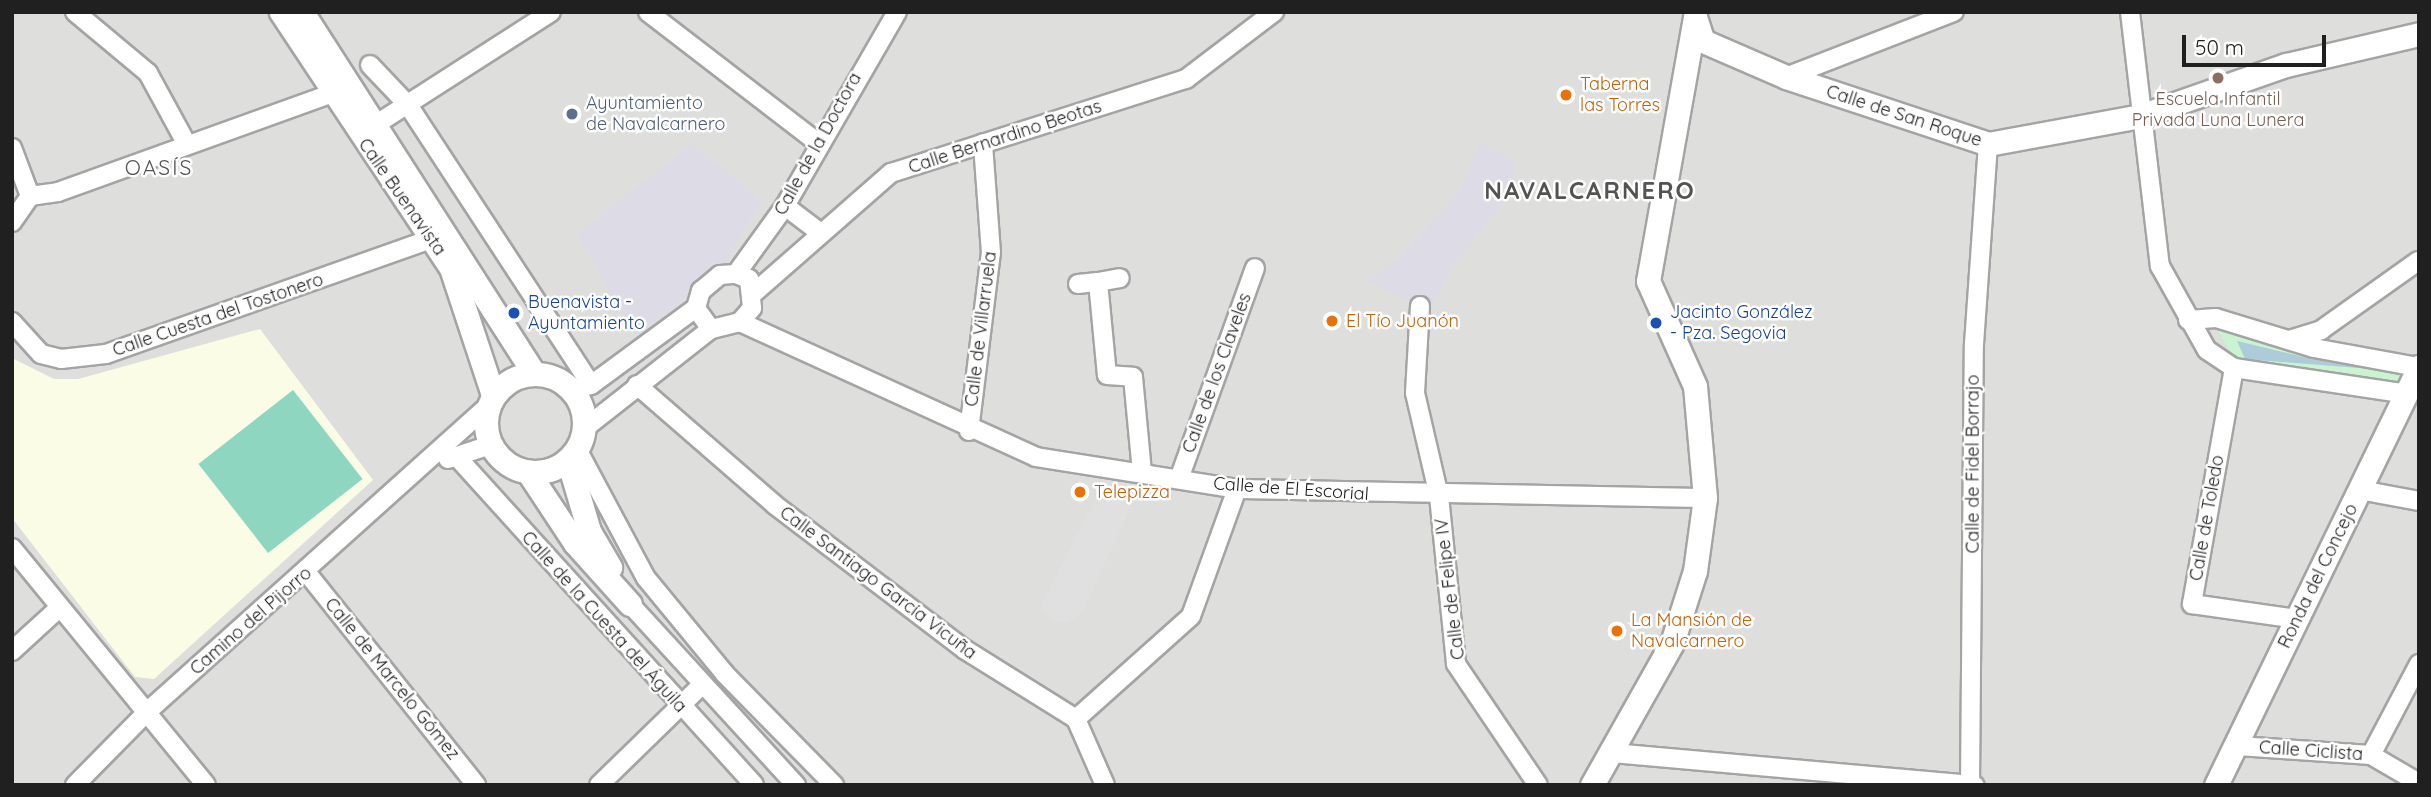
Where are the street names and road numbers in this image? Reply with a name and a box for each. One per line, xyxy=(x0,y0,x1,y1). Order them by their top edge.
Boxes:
street label: Calle de la Doctora xyxy=(770,69,866,219)
street label: Calle de San Roque xyxy=(1823,81,1985,151)
street label: Calle Bernardino Beotas xyxy=(906,96,1104,178)
street label: Calle Buenavista xyxy=(354,134,450,260)
street label: Calle de Villarruela xyxy=(961,250,1001,408)
street label: Calle Cuesta del Tostonero xyxy=(110,269,326,361)
street label: Calle de los Claveles xyxy=(1178,290,1256,456)
street label: Calle de Fidel Borrajo xyxy=(1962,375,1984,553)
street label: Calle de Toledo xyxy=(2185,453,2229,583)
street label: Calle de El Escorial xyxy=(1213,473,1369,505)
street label: Ronda del Concejo xyxy=(2274,500,2362,652)
street label: Calle Santiago García Vicuña xyxy=(775,502,981,664)
street label: Calle de Felipe IV xyxy=(1431,517,1469,661)
street label: Calle de la Cuesta del Águila xyxy=(517,527,691,717)
street label: Camino del Pijorro xyxy=(186,562,316,680)
street label: Calle de Marcelo Gómez xyxy=(320,594,464,764)
street label: Calle Ciclista xyxy=(2258,737,2364,765)

